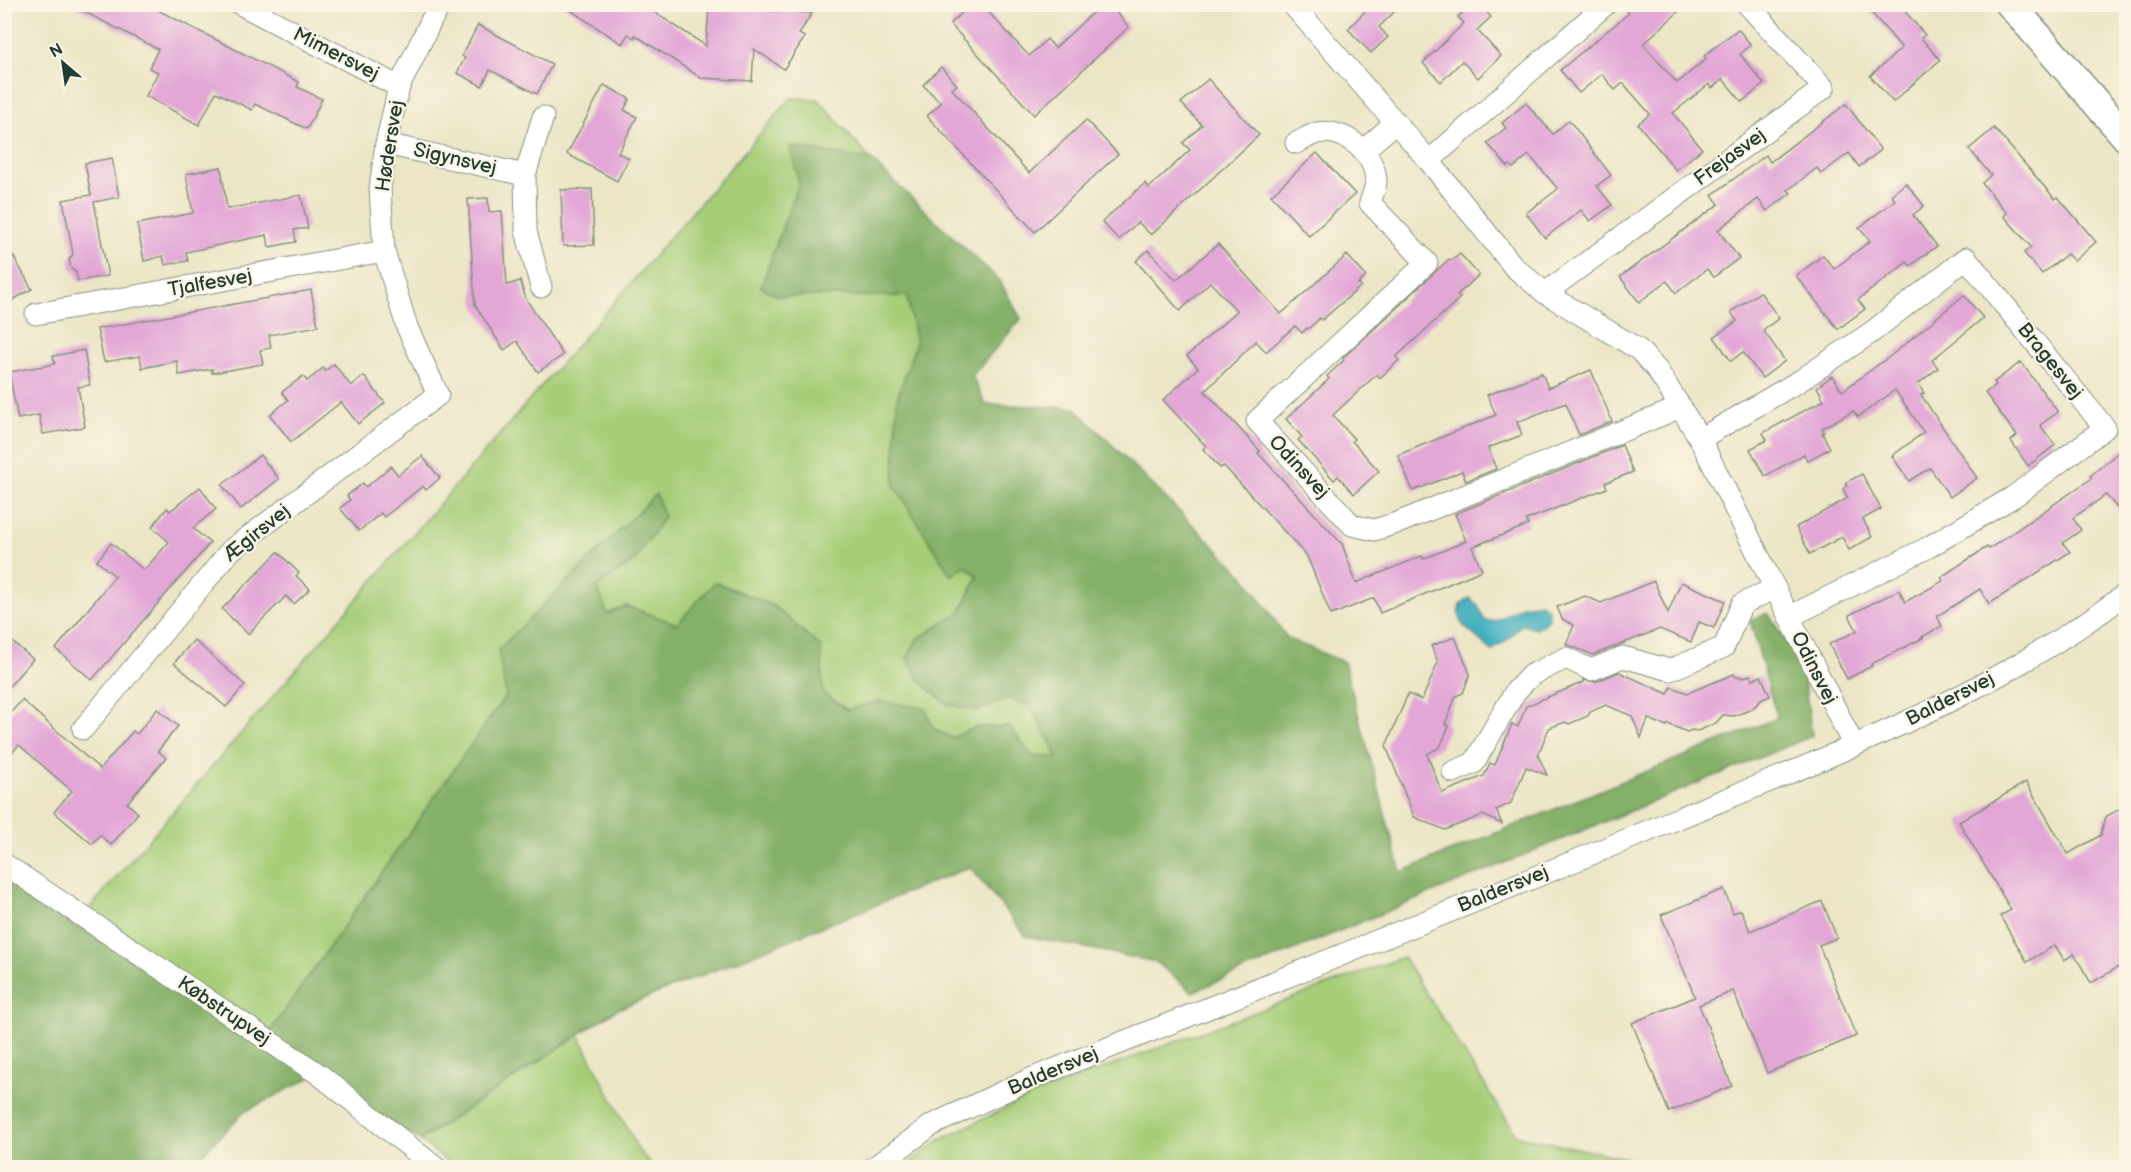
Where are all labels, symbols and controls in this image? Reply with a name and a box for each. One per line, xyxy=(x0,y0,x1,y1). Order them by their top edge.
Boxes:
street label: Mimersvej xyxy=(289,22,383,86)
north arrow xyxy=(33,33,93,93)
text: N xyxy=(47,40,66,62)
street label: Hødersvej xyxy=(371,99,409,193)
street label: Frejasvej xyxy=(1690,123,1770,191)
street label: Sigynsvej xyxy=(411,138,499,180)
street label: Tjalfesvej xyxy=(166,264,254,302)
street label: Bragesvej xyxy=(2012,318,2088,404)
street label: Odinsvej xyxy=(1264,430,1334,504)
street label: Ægirsvej xyxy=(218,499,295,568)
street label: Odinsvej xyxy=(1786,628,1842,708)
street label: Baldersvej xyxy=(1902,667,1998,731)
street label: Baldersvej xyxy=(1454,860,1552,918)
street label: Købstrupvej xyxy=(173,971,275,1051)
street label: Baldersvej xyxy=(1004,1041,1102,1101)

